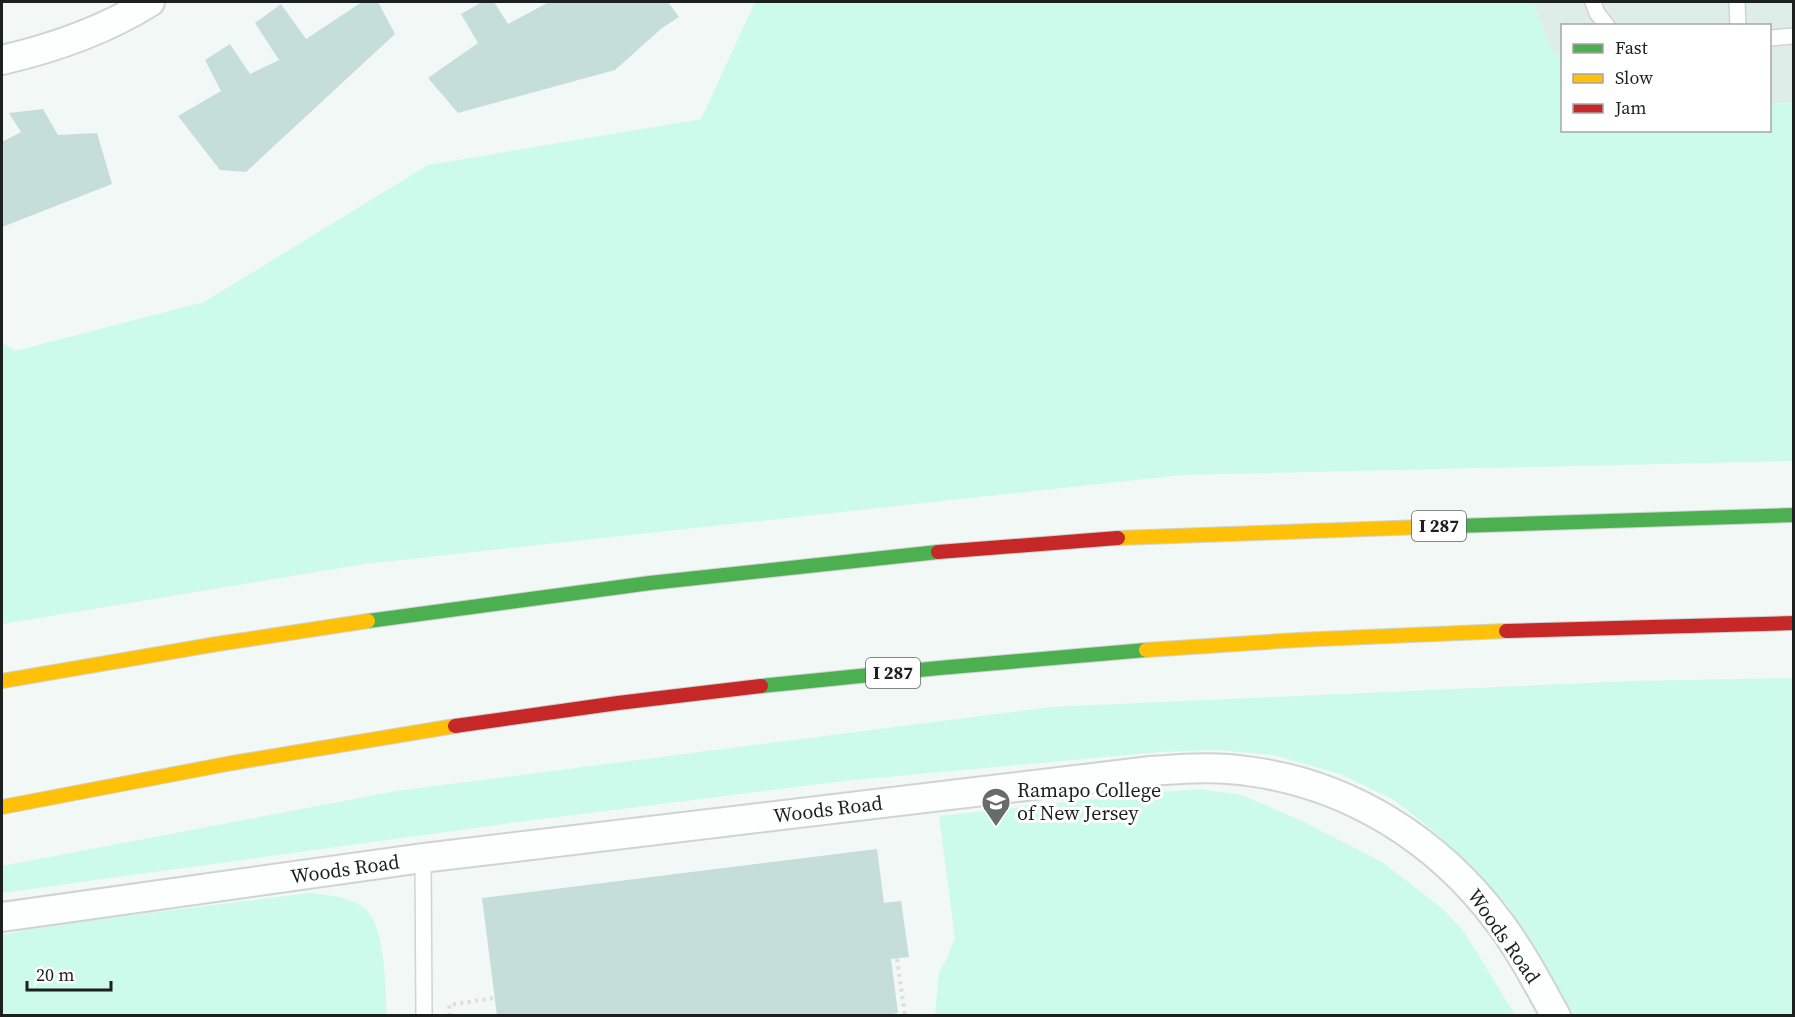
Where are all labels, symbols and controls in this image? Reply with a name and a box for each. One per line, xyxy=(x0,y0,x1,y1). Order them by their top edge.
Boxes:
legend xyxy=(1561,24,1771,132)
text: Fast xyxy=(1615,35,1648,60)
text: Slow xyxy=(1615,65,1653,90)
text: Jam xyxy=(1614,95,1647,120)
road number: I 287 xyxy=(1412,511,1466,541)
road number: I 287 xyxy=(866,658,920,688)
place label: Ramapo College of New Jersey xyxy=(1017,776,1161,827)
school or university icon: Ramapo College of New Jersey xyxy=(980,786,1012,828)
street label: Woods Road xyxy=(772,788,885,830)
street label: Woods Road xyxy=(289,847,402,891)
street label: Woods Road xyxy=(1461,883,1547,990)
scale bar xyxy=(27,954,111,992)
text: 20 m xyxy=(36,962,74,987)

